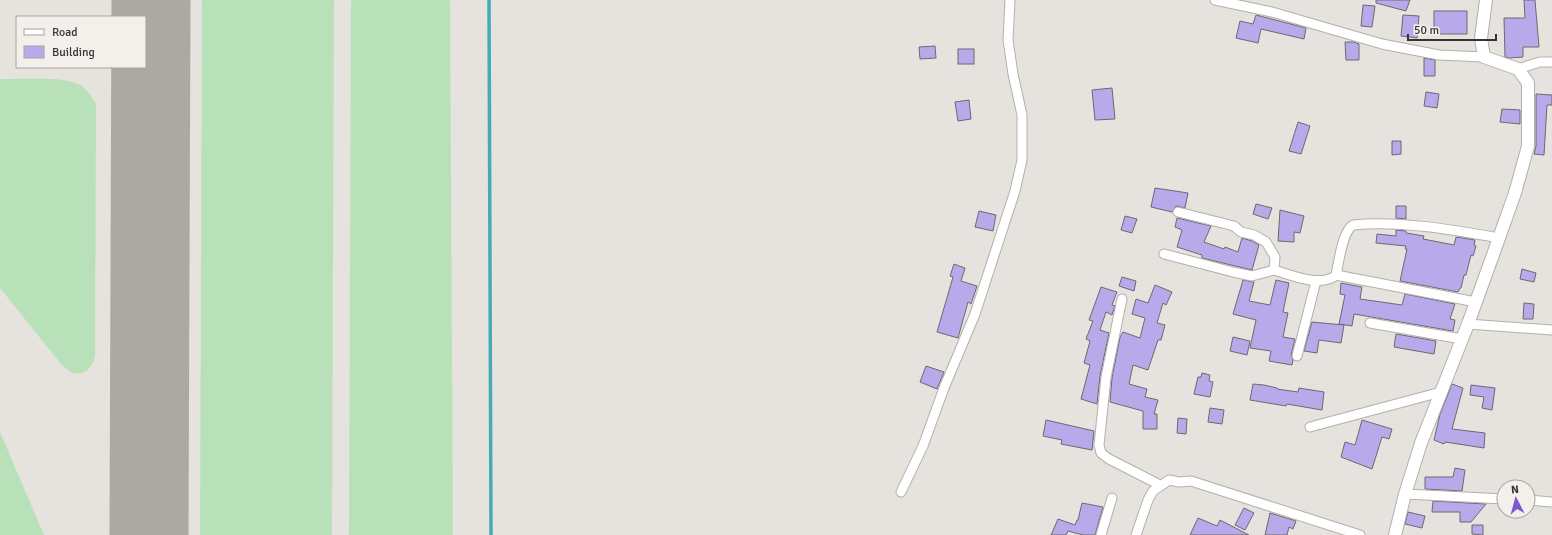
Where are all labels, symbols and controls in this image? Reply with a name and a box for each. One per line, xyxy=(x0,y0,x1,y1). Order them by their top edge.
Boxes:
legend xyxy=(16,16,146,68)
scale bar xyxy=(1408,16,1496,42)
text: 50 m xyxy=(1414,23,1439,38)
text: Road xyxy=(52,25,78,40)
text: Building xyxy=(52,45,95,60)
north arrow xyxy=(1496,479,1536,519)
text: N xyxy=(1511,483,1519,496)

